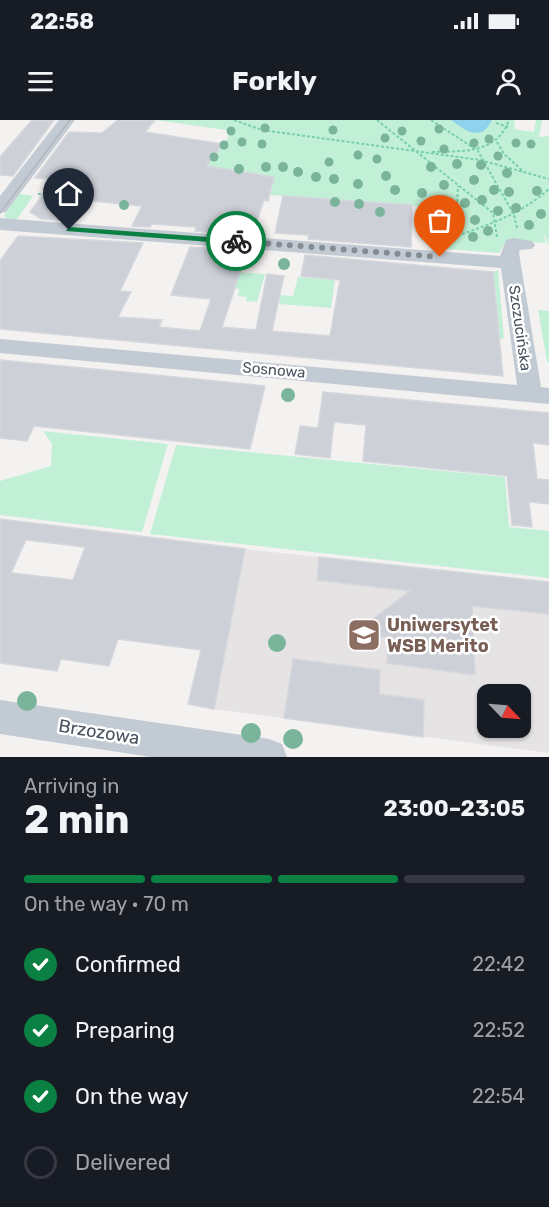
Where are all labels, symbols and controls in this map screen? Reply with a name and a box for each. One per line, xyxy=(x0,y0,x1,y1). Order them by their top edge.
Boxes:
text: 22:58 xyxy=(30,8,94,35)
icon: menu xyxy=(24,65,57,98)
text: Forkly xyxy=(232,65,317,97)
icon: person xyxy=(492,65,525,98)
pin xyxy=(43,168,94,230)
icon: home xyxy=(52,177,85,210)
pin xyxy=(414,195,465,257)
icon: bag xyxy=(423,204,456,237)
courier xyxy=(206,211,266,271)
icon: bike xyxy=(220,225,253,258)
street label: Szczucińska xyxy=(505,284,535,372)
street label: Sosnowa xyxy=(242,358,306,382)
place label: Uniwersytet WSB Merito xyxy=(387,614,498,657)
school or university icon: Uniwersytet WSB Merito xyxy=(346,617,382,653)
north arrow xyxy=(477,684,531,738)
map controls xyxy=(477,684,531,738)
street label: Brzozowa xyxy=(57,715,141,749)
text: Arriving in xyxy=(24,774,119,798)
text: 23:00–23:05 xyxy=(384,795,525,822)
text: 2 min xyxy=(24,797,130,843)
text: On the way · 70 m xyxy=(24,892,189,916)
icon: check xyxy=(24,948,57,981)
text: Confirmed xyxy=(75,951,181,978)
text: 22:42 xyxy=(472,952,525,976)
icon: check xyxy=(24,1014,57,1047)
text: Preparing xyxy=(75,1017,175,1044)
text: 22:52 xyxy=(473,1018,525,1042)
icon: check xyxy=(24,1080,57,1113)
text: On the way xyxy=(75,1083,189,1110)
text: 22:54 xyxy=(472,1084,525,1108)
text: Delivered xyxy=(75,1149,171,1176)

